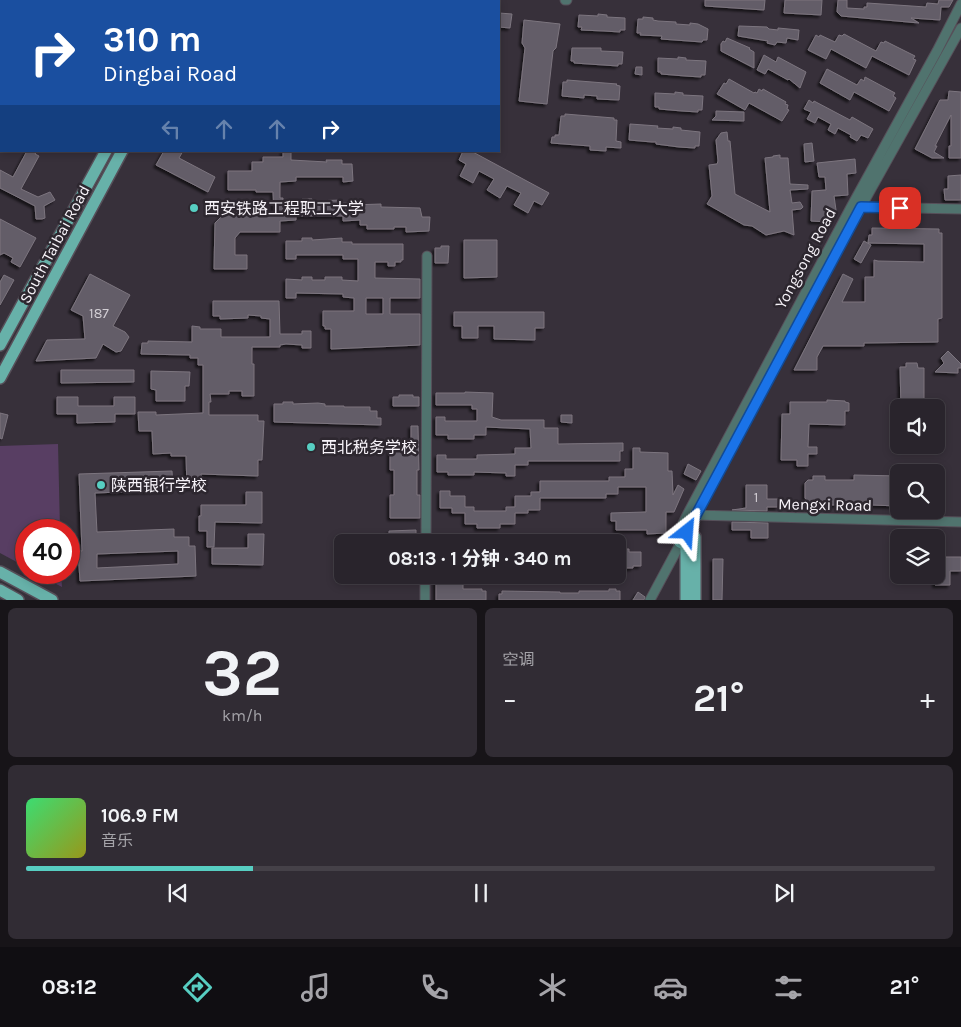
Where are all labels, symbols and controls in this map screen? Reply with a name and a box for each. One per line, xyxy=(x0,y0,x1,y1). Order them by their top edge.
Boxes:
text: 310 m xyxy=(103,19,201,60)
icon: right xyxy=(20,20,85,85)
text: Dingbai Road xyxy=(103,61,237,87)
icon: left xyxy=(157,115,185,143)
icon: ahead xyxy=(210,115,238,143)
icon: ahead xyxy=(263,115,291,143)
icon: right xyxy=(316,115,344,143)
street label: South Taibai Road xyxy=(15,182,94,307)
pin xyxy=(879,187,921,229)
icon: arrive xyxy=(886,194,914,222)
place label: 西安铁路工程职工大学 xyxy=(204,199,364,218)
marker: 西安铁路工程职工大学 xyxy=(188,202,200,214)
street label: Yongsong Road xyxy=(771,204,840,312)
house number: 187 xyxy=(89,305,109,322)
map controls xyxy=(890,399,945,584)
button: sound xyxy=(890,399,945,454)
place label: 西北税务学校 xyxy=(321,438,417,457)
marker: 西北税务学校 xyxy=(305,441,317,453)
button: search xyxy=(890,464,945,519)
place label: 陕西银行学校 xyxy=(111,476,207,495)
marker: 陕西银行学校 xyxy=(95,479,107,491)
house number: 1 xyxy=(754,489,758,506)
street label: Mengxi Road xyxy=(778,494,872,515)
position arrow xyxy=(660,505,712,557)
speed limit sign: 40 xyxy=(15,519,80,584)
button: layers xyxy=(890,529,945,584)
text: 08:13 · 1 分钟 · 340 m xyxy=(389,548,571,570)
text: 32 xyxy=(202,635,282,711)
text: 空调 xyxy=(503,650,535,669)
text: 21° xyxy=(693,676,744,721)
text: − xyxy=(503,682,517,715)
text: + xyxy=(920,682,935,715)
text: km/h xyxy=(222,706,263,725)
text: 106.9 FM xyxy=(101,805,179,827)
text: 音乐 xyxy=(101,831,133,850)
icon: previous xyxy=(164,879,192,907)
icon: pause xyxy=(467,879,495,907)
icon: next xyxy=(770,879,798,907)
icon: directions xyxy=(180,970,215,1005)
icon: music xyxy=(298,970,333,1005)
icon: phone xyxy=(417,970,452,1005)
icon: climate xyxy=(535,970,570,1005)
icon: car xyxy=(653,970,688,1005)
icon: filters xyxy=(771,970,806,1005)
text: 08:12 xyxy=(42,974,97,1000)
text: 21° xyxy=(890,974,919,1000)

